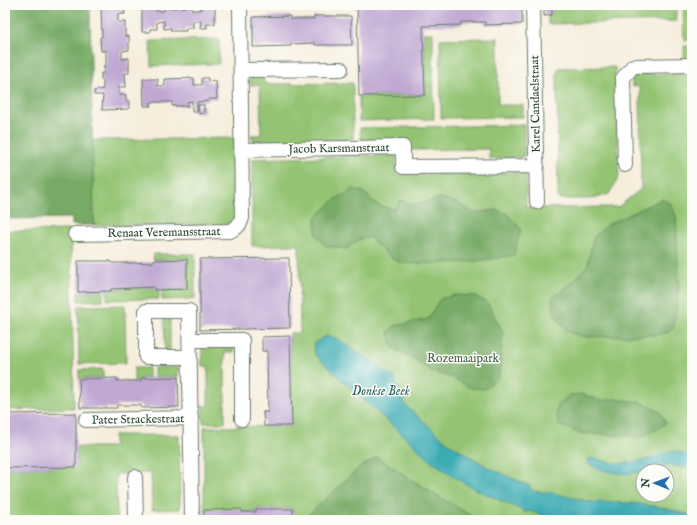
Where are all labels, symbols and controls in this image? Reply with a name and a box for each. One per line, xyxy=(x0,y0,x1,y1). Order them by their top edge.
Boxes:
street label: Karel Candaelstraat xyxy=(527,55,544,153)
street label: Jacob Karsmanstraat xyxy=(286,140,390,158)
street label: Renaat Veremansstraat xyxy=(107,224,221,241)
park label: Rozemaaipark xyxy=(427,351,500,367)
water label: Donkse Beek xyxy=(352,383,411,400)
street label: Pater Strackestraat xyxy=(91,411,185,428)
north arrow xyxy=(635,463,675,503)
text: N xyxy=(639,477,653,489)

